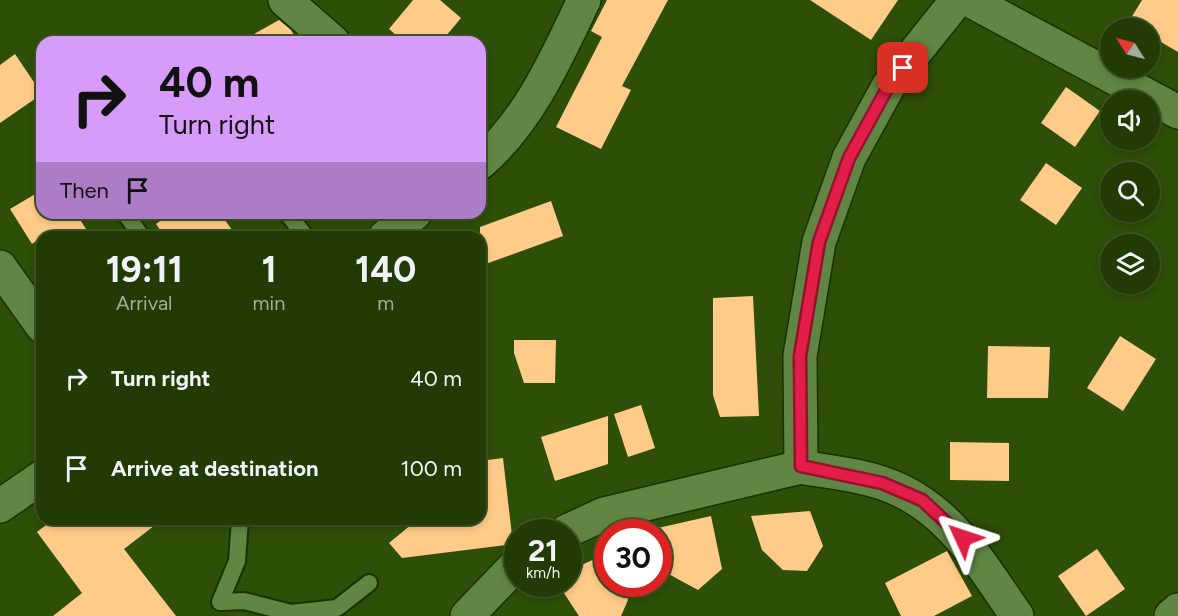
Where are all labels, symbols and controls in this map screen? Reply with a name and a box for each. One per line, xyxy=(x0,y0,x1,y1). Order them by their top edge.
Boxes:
north arrow xyxy=(1100,18,1160,78)
map controls xyxy=(1100,18,1160,294)
pin xyxy=(877,42,928,93)
icon: arrive xyxy=(886,51,919,84)
text: 40 m xyxy=(159,57,259,108)
icon: right xyxy=(60,60,138,138)
button: sound xyxy=(1100,90,1160,150)
text: Turn right xyxy=(159,108,275,141)
button: search xyxy=(1100,162,1160,222)
icon: arrive xyxy=(121,174,154,207)
text: Then xyxy=(60,177,109,204)
button: layers xyxy=(1100,234,1160,294)
text: 19:11 xyxy=(106,248,183,291)
text: 1 xyxy=(261,248,277,291)
text: 140 xyxy=(355,248,416,291)
text: Arrival xyxy=(116,291,173,315)
text: min xyxy=(253,291,285,315)
text: m xyxy=(377,291,394,315)
icon: right xyxy=(60,362,93,395)
text: Turn right xyxy=(111,365,210,392)
text: 40 m xyxy=(410,365,462,392)
icon: arrive xyxy=(60,452,93,485)
text: Arrive at destination xyxy=(111,455,319,482)
text: 100 m xyxy=(401,455,462,482)
position arrow xyxy=(931,506,995,570)
speed limit sign: 30 xyxy=(594,519,672,597)
text: 21 xyxy=(528,532,558,569)
text: km/h xyxy=(526,564,560,582)

